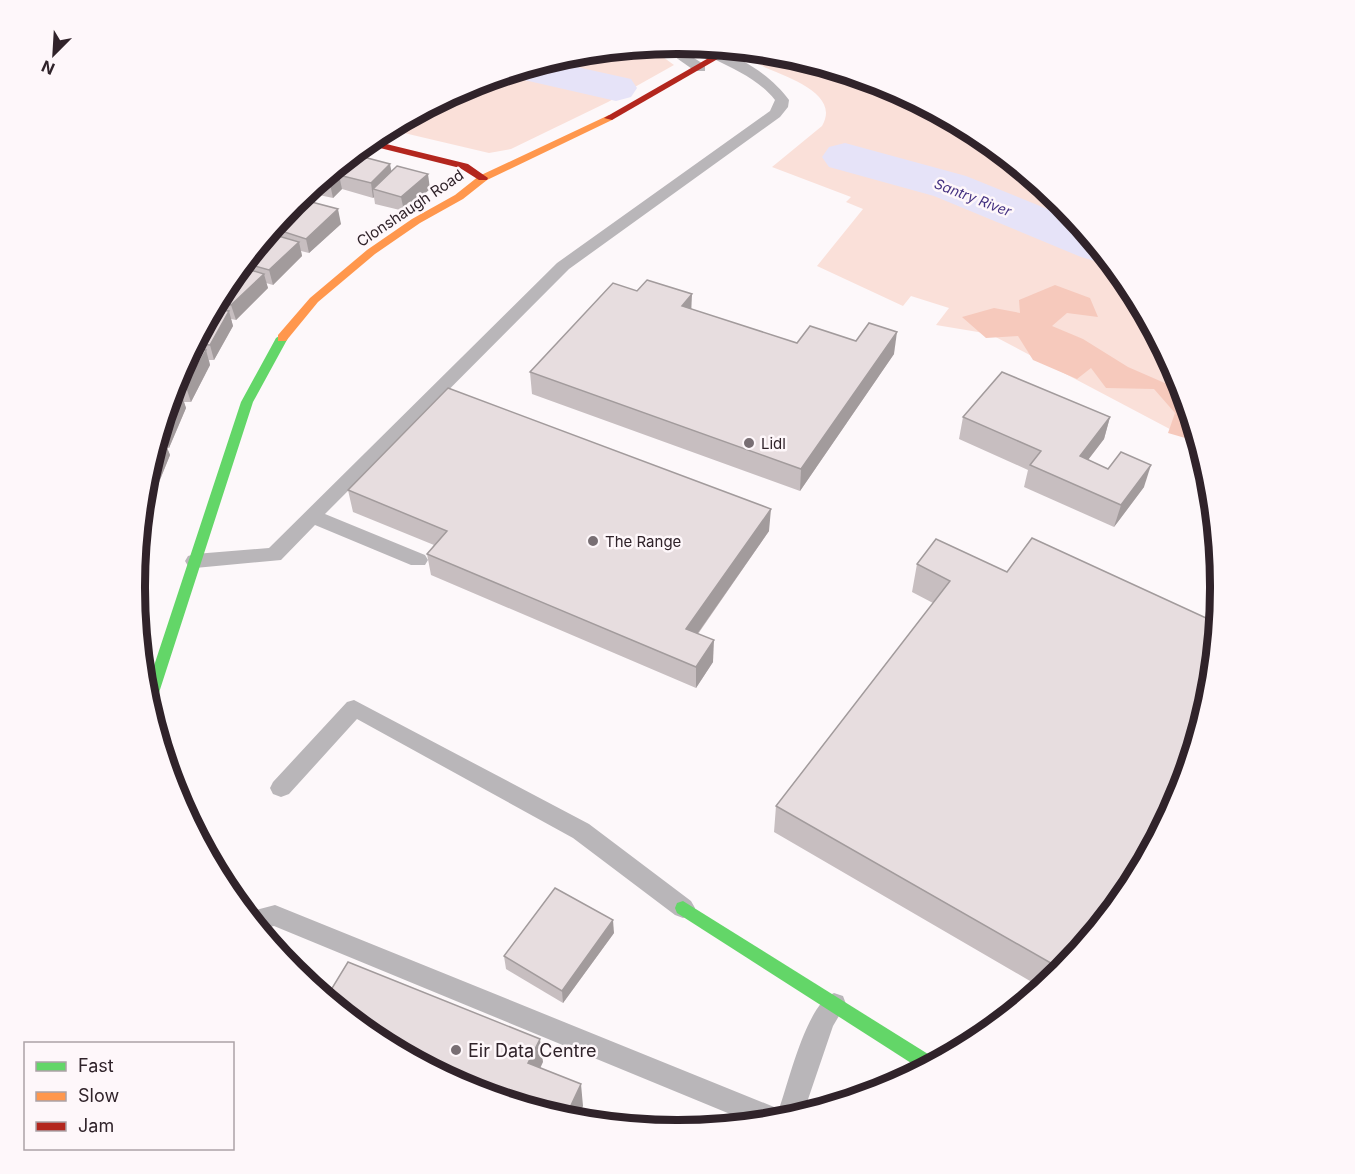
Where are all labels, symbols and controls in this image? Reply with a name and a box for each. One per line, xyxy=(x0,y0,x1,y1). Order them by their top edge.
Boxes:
north arrow xyxy=(24,24,84,84)
text: N xyxy=(38,56,58,79)
street label: Clonshaugh Road xyxy=(353,165,467,251)
water label: Santry River xyxy=(932,175,1015,220)
place label: Lidl xyxy=(761,434,786,453)
marker: Lidl xyxy=(742,436,756,450)
place label: The Range xyxy=(605,532,681,551)
marker: The Range xyxy=(586,534,600,548)
place label: Eir Data Centre xyxy=(468,1040,596,1061)
legend xyxy=(24,1042,234,1150)
marker: Eir Data Centre xyxy=(449,1043,463,1057)
text: Fast xyxy=(78,1055,114,1076)
text: Slow xyxy=(78,1085,119,1106)
text: Jam xyxy=(78,1115,114,1136)

